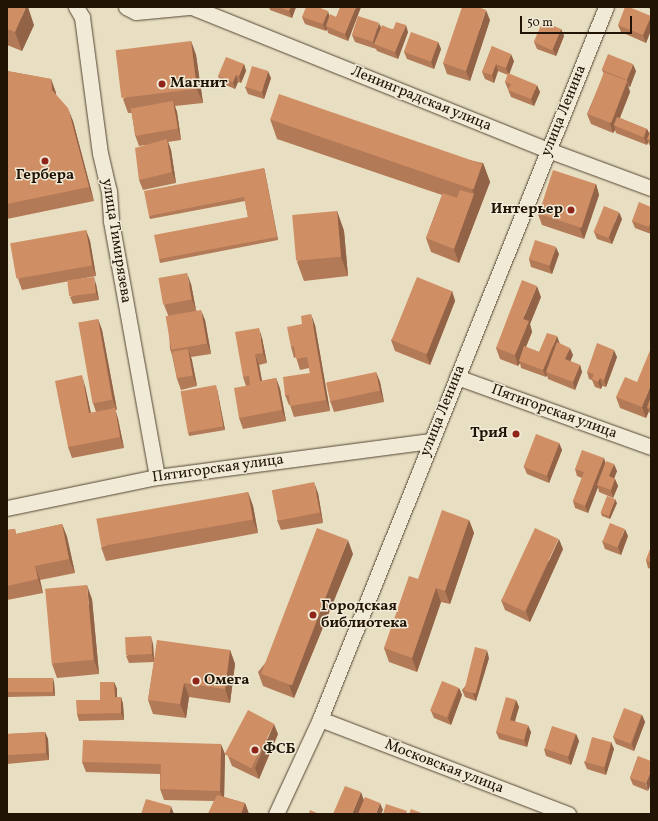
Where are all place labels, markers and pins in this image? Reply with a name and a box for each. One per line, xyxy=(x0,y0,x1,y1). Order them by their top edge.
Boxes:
place label: Магнит xyxy=(170,75,227,93)
marker: Магнит xyxy=(157,79,167,89)
marker: Гербера xyxy=(40,156,50,166)
place label: Гербера xyxy=(16,167,74,185)
place label: Интерьер xyxy=(491,201,563,219)
marker: Интерьер xyxy=(566,205,576,215)
place label: ТриЯ xyxy=(470,425,508,443)
marker: ТриЯ xyxy=(511,429,521,439)
place label: Городская библиотека xyxy=(321,597,407,632)
marker: Городская библиотека xyxy=(308,610,318,620)
place label: Омега xyxy=(204,672,249,690)
marker: Омега xyxy=(191,676,201,686)
place label: ФСБ xyxy=(263,741,296,759)
marker: ФСБ xyxy=(250,745,260,755)

